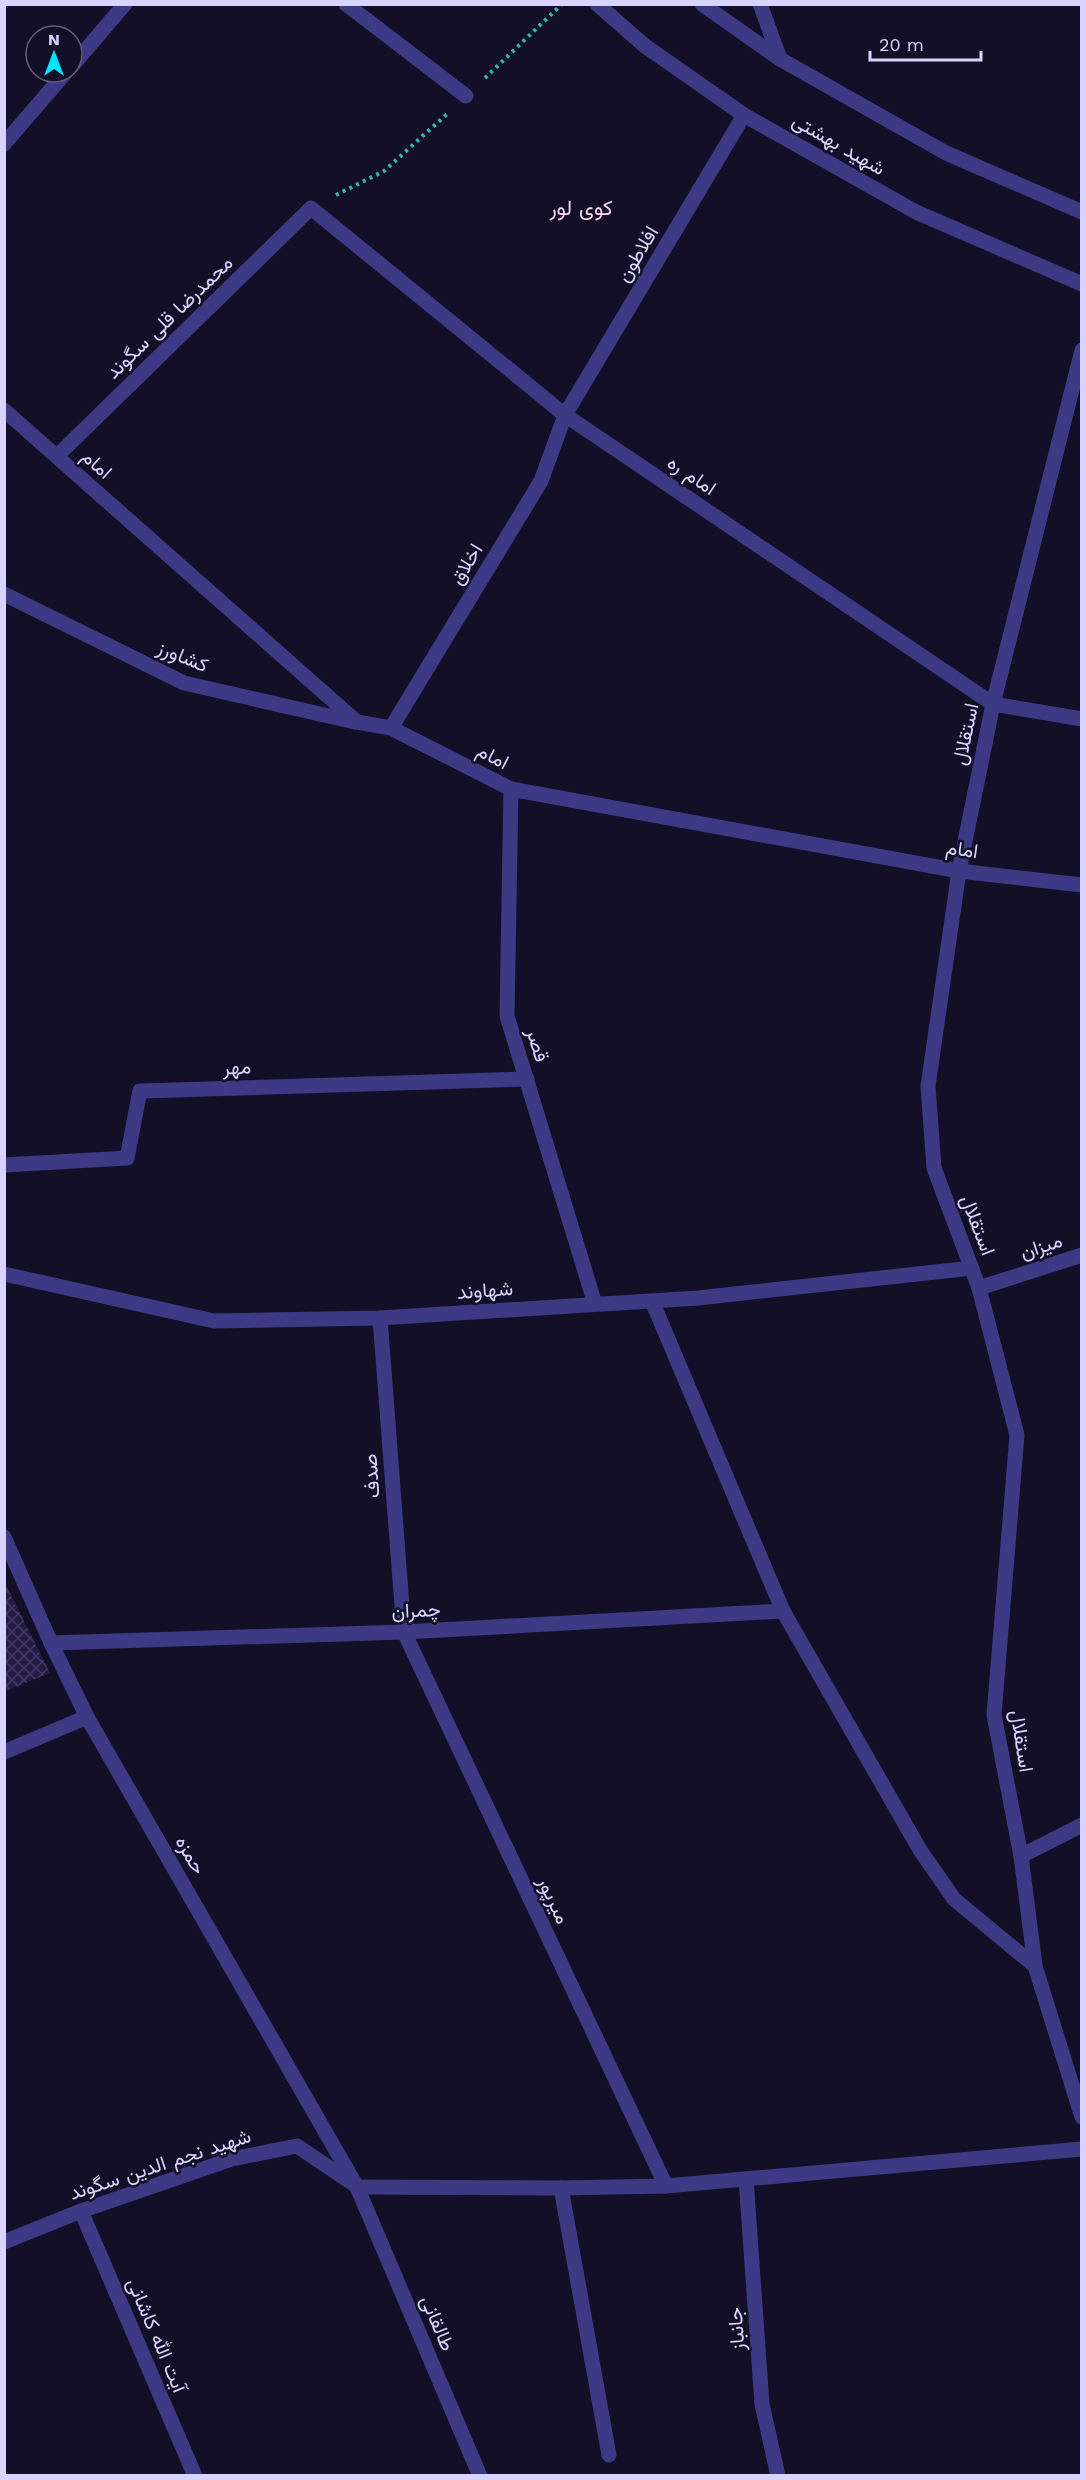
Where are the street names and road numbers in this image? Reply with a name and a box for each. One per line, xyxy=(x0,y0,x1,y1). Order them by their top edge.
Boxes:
street label: شهید بهشتی xyxy=(788,108,890,181)
street label: افلاطون xyxy=(611,222,664,287)
street label: محمدرضا قلی سگوند xyxy=(101,250,238,384)
street label: امام xyxy=(76,444,117,485)
street label: امام ره xyxy=(662,450,721,501)
street label: اخلاق xyxy=(444,539,488,589)
street label: کشاورز xyxy=(153,635,212,678)
street label: استقلال xyxy=(947,701,983,767)
street label: امام xyxy=(473,738,513,775)
street label: امام xyxy=(944,835,980,864)
street label: قصر xyxy=(520,1024,554,1065)
street label: مهر xyxy=(221,1055,252,1081)
street label: استقلال xyxy=(956,1191,1000,1259)
street label: میزان xyxy=(1017,1228,1066,1265)
street label: شهاوند xyxy=(456,1276,514,1305)
street label: صدف xyxy=(357,1453,385,1499)
street label: چمران xyxy=(391,1597,441,1625)
street label: استقلال xyxy=(1005,1708,1039,1774)
street label: حمزه xyxy=(170,1832,211,1879)
street label: میرپور xyxy=(530,1872,575,1928)
street label: شهید نجم الدین سگوند xyxy=(66,2123,254,2206)
street label: آیت الله کاشانی xyxy=(122,2274,192,2397)
street label: طالقانی xyxy=(416,2292,460,2354)
street label: جانباز xyxy=(723,2306,751,2352)

